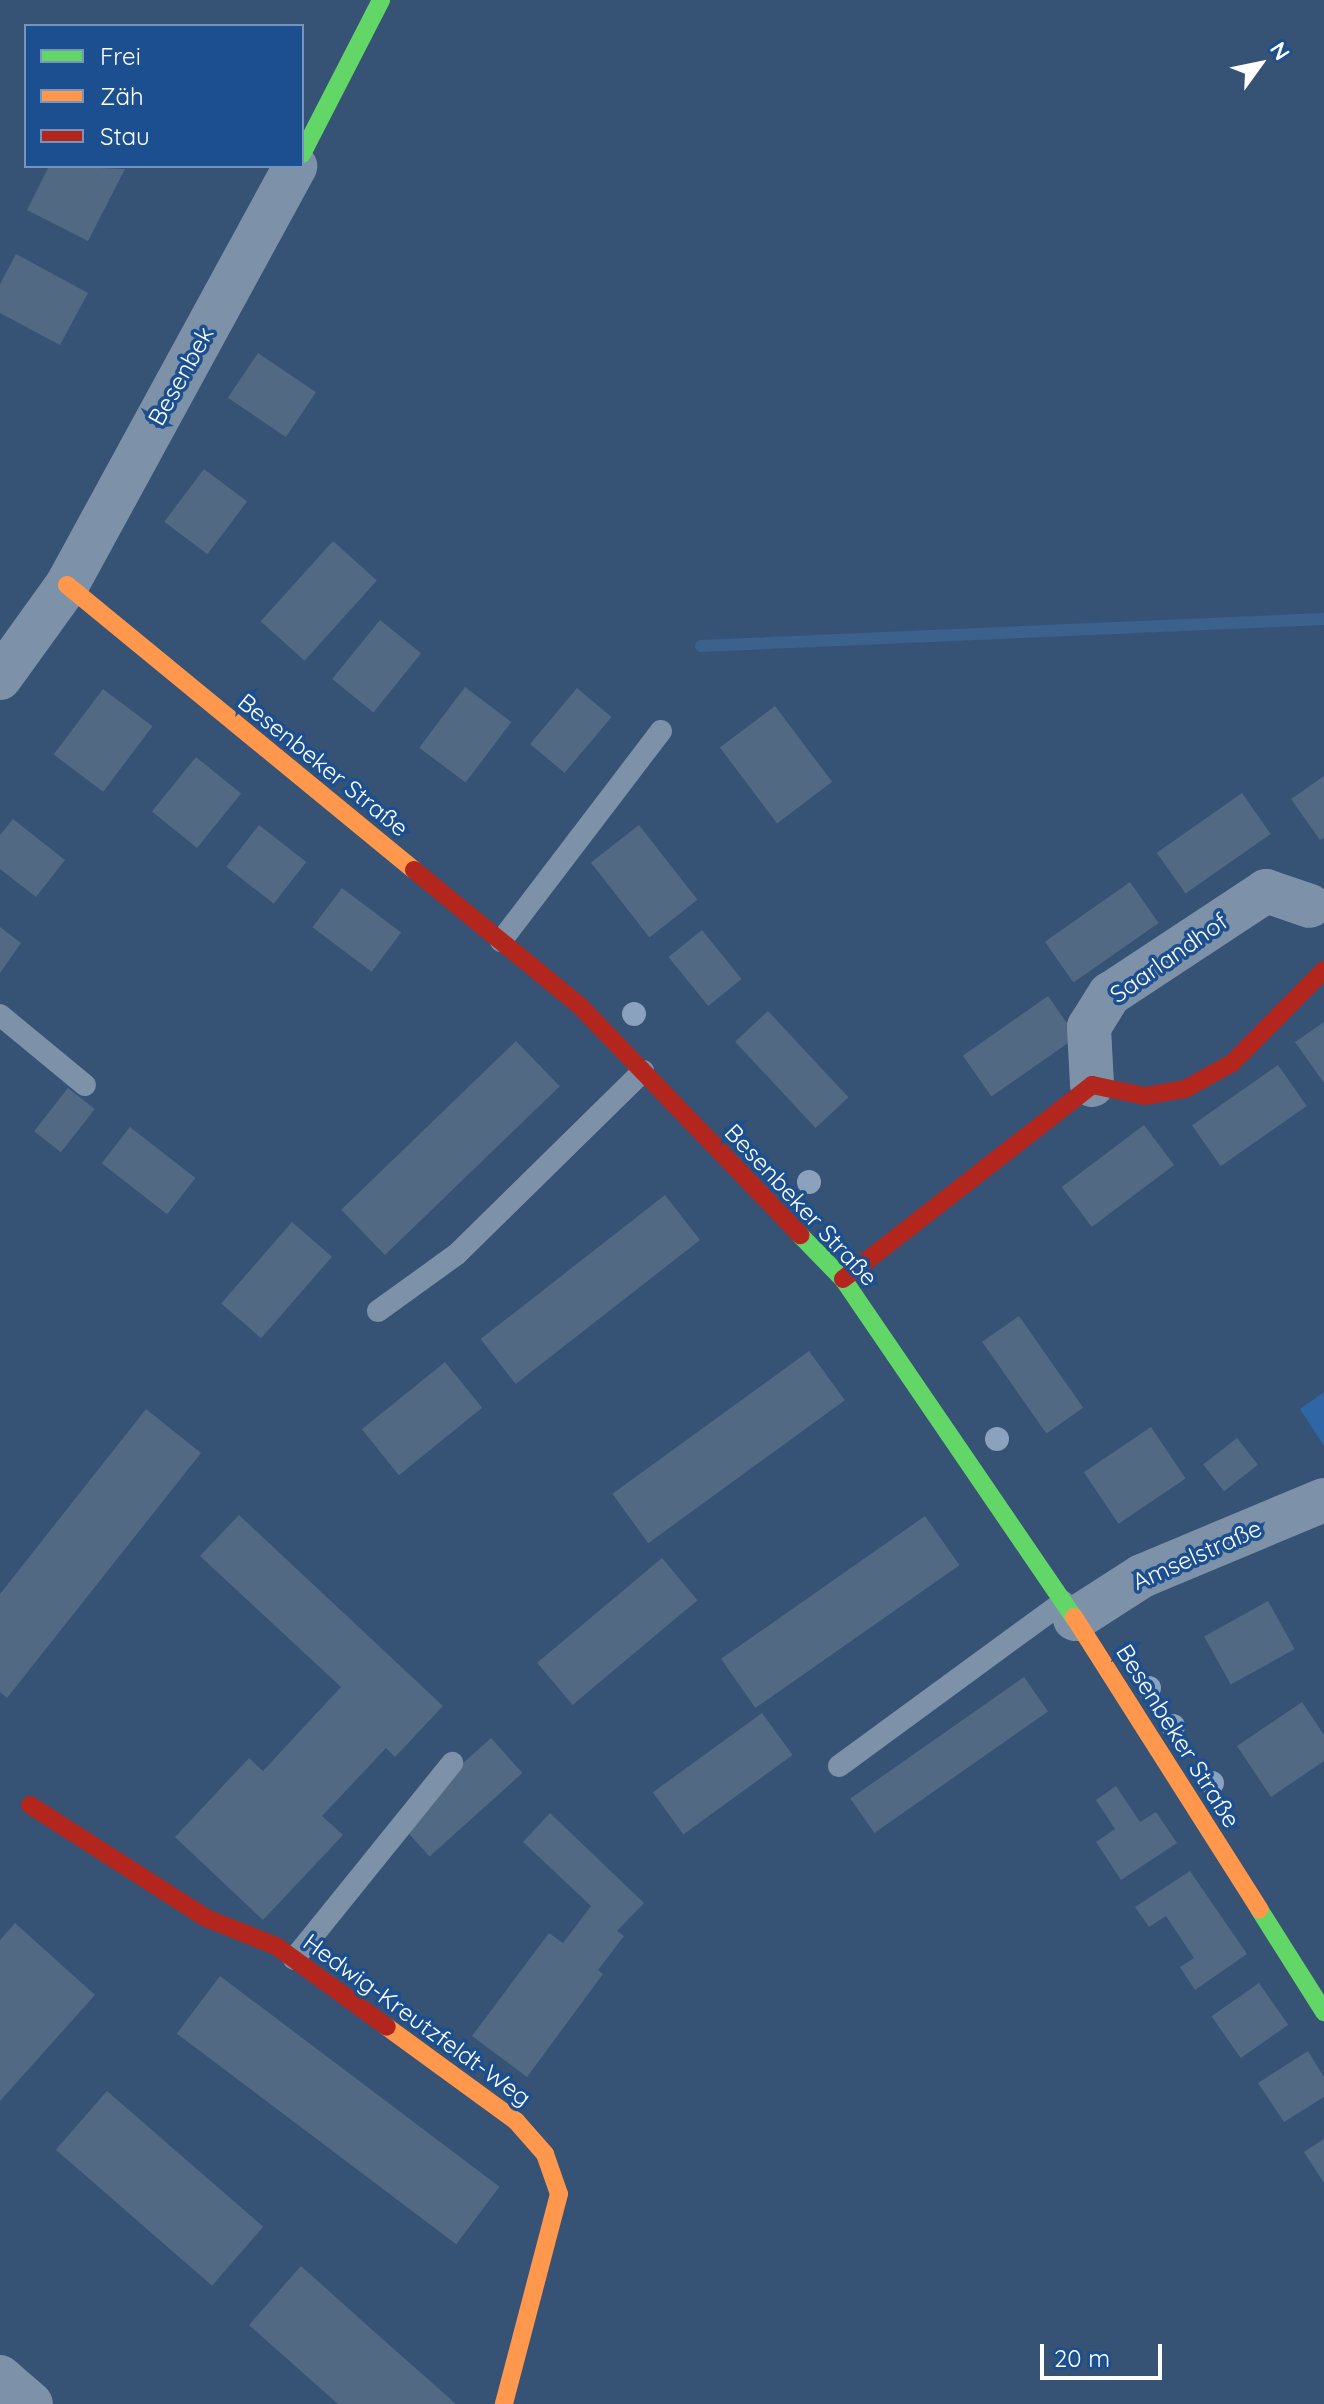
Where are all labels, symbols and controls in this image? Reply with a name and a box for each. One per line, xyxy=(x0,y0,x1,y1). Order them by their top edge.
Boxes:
legend xyxy=(24,24,304,168)
north arrow xyxy=(1220,24,1300,104)
text: N xyxy=(1264,37,1296,65)
text: Frei xyxy=(100,41,141,71)
text: Zäh xyxy=(100,81,144,111)
text: Stau xyxy=(100,121,150,151)
street label: Besenbek xyxy=(142,321,220,431)
street label: Besenbeker Straße xyxy=(232,687,414,843)
street label: Saarlandhof xyxy=(1105,907,1233,1009)
street label: Besenbeker Straße xyxy=(719,1118,883,1292)
street label: Amselstraße xyxy=(1128,1514,1266,1596)
street label: Besenbeker Straße xyxy=(1110,1639,1246,1833)
street label: Hedwig-Kreutzfeldt-Weg xyxy=(298,1928,536,2112)
scale bar xyxy=(1044,2328,1166,2378)
text: 20 m xyxy=(1054,2343,1110,2373)

